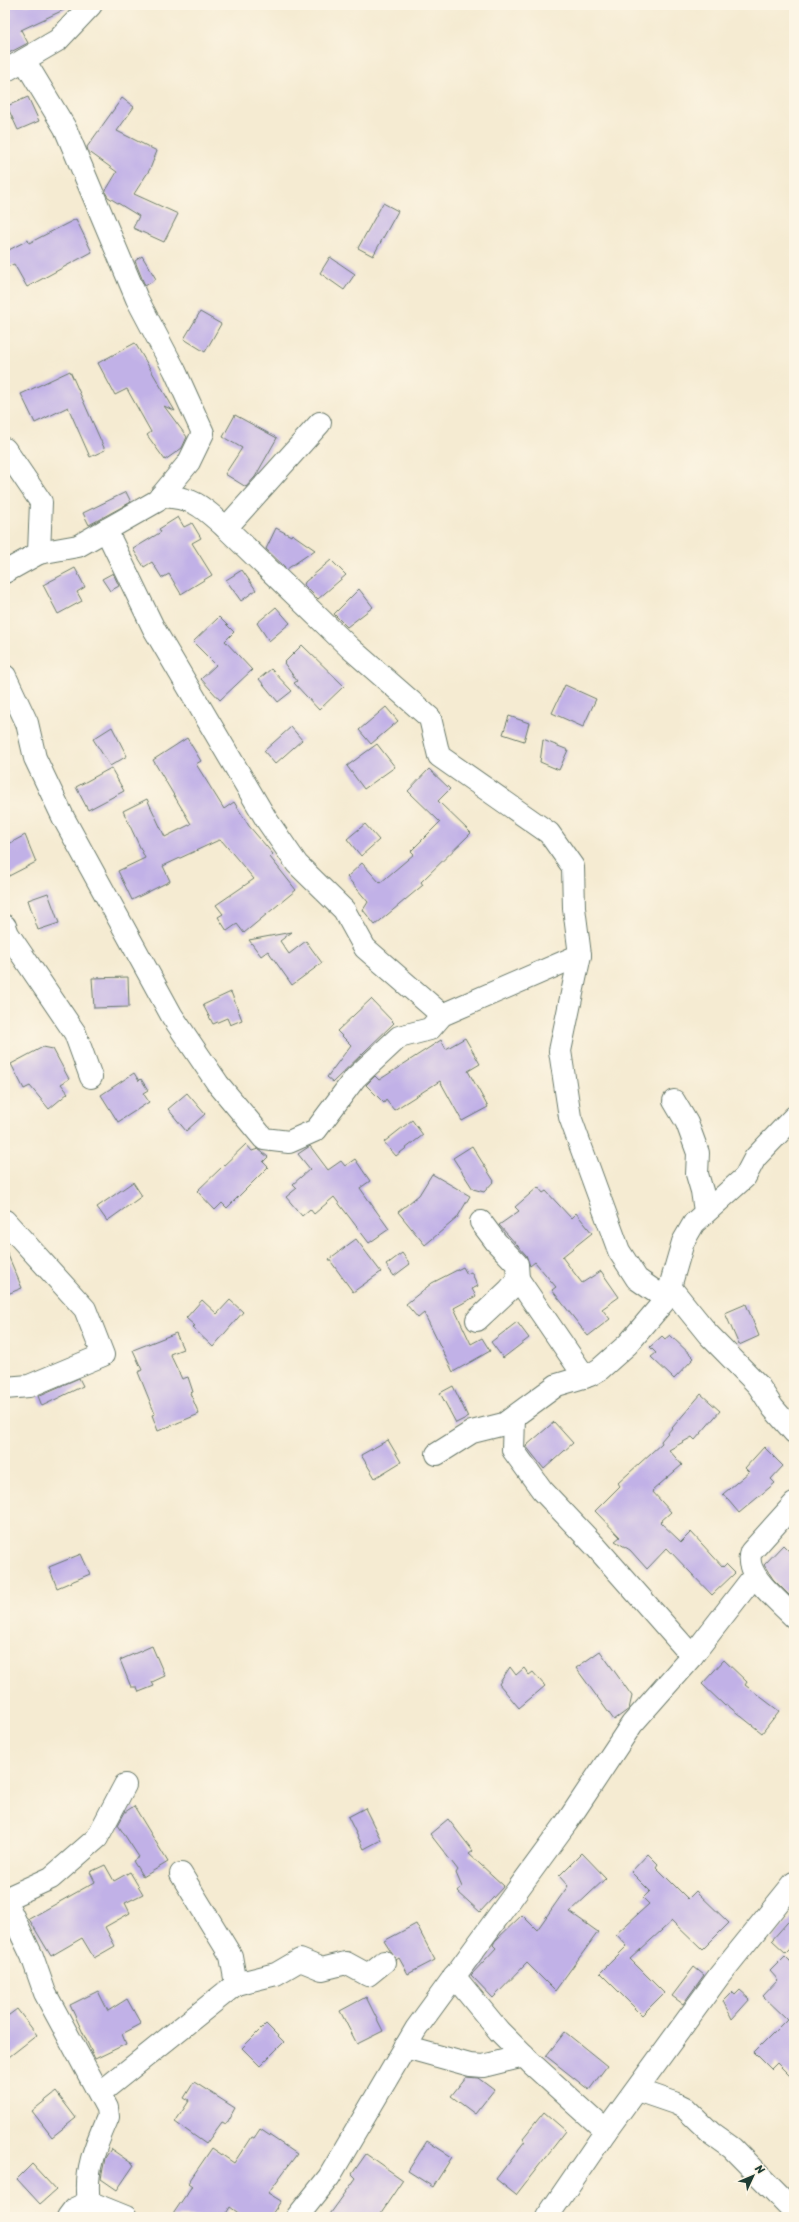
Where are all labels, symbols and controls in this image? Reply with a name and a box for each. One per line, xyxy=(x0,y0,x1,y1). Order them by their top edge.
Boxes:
north arrow xyxy=(733,2156,773,2196)
text: N xyxy=(750,2159,770,2179)

